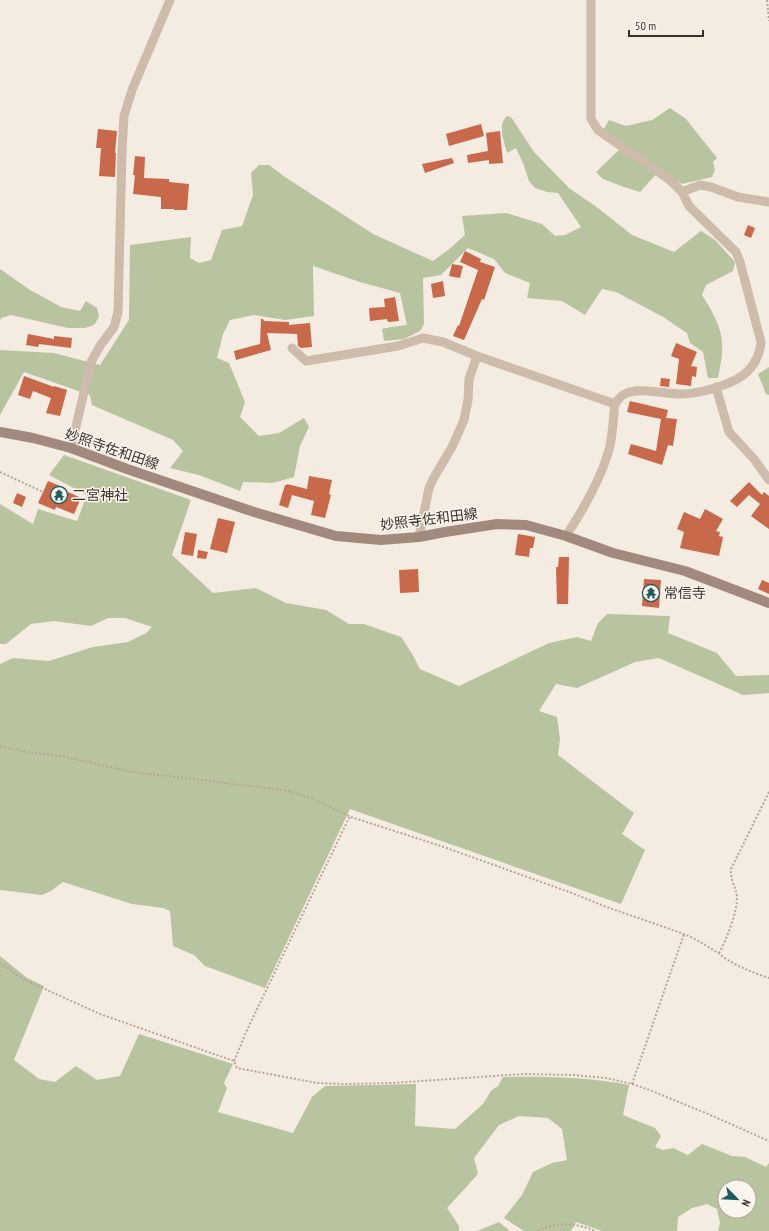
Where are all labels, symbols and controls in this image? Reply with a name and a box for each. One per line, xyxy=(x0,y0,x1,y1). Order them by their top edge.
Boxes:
scale bar xyxy=(629,12,703,38)
text: 50 m xyxy=(635,18,656,33)
street label: 妙照寺佐和田線 xyxy=(63,425,161,473)
temple icon: 二宮神社 xyxy=(49,485,69,505)
place label: 二宮神社 xyxy=(72,486,128,504)
street label: 妙照寺佐和田線 xyxy=(379,504,479,534)
temple icon: 常信寺 xyxy=(641,583,661,603)
place label: 常信寺 xyxy=(664,584,706,602)
north arrow xyxy=(717,1179,757,1219)
text: N xyxy=(739,1198,754,1209)

